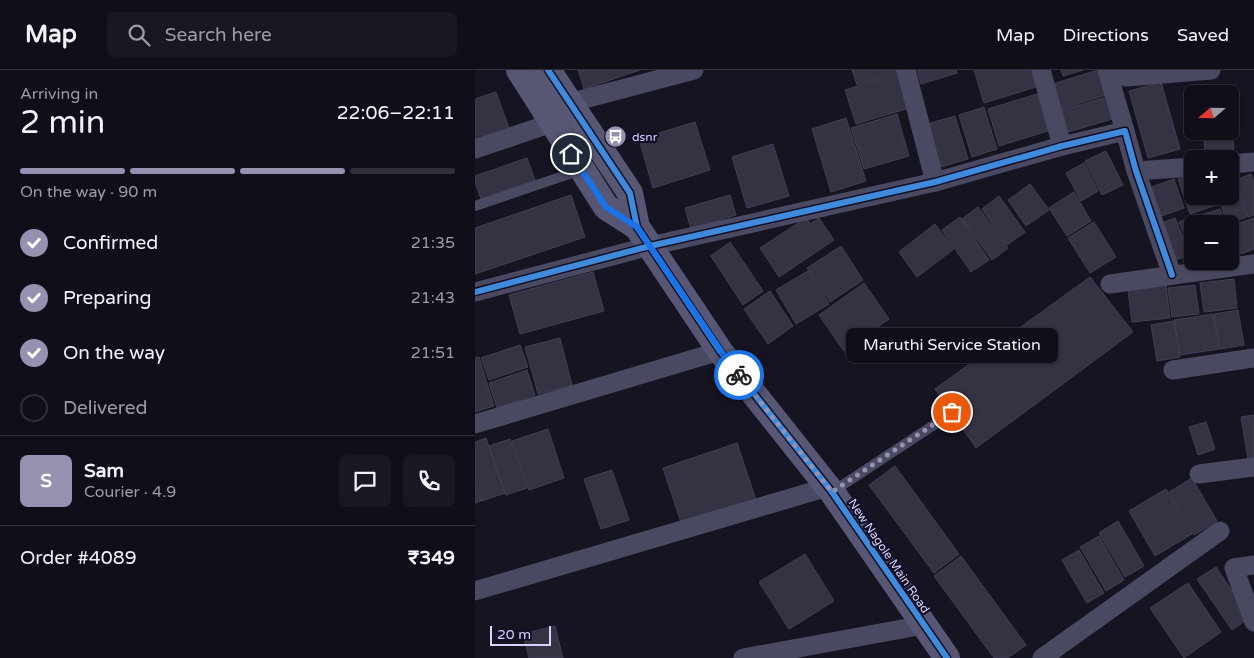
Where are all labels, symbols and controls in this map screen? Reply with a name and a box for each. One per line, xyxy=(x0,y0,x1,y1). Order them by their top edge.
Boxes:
search box xyxy=(107,12,457,57)
text: Map xyxy=(25,20,77,49)
icon: search xyxy=(125,21,153,49)
text: Search here xyxy=(165,24,272,46)
text: Map xyxy=(996,24,1035,46)
text: Directions xyxy=(1063,24,1149,46)
text: Saved xyxy=(1177,24,1229,46)
text: Arriving in xyxy=(20,84,98,104)
north arrow xyxy=(1184,85,1239,140)
map controls xyxy=(1184,85,1239,270)
text: 22:06–22:11 xyxy=(337,102,455,124)
text: 2 min xyxy=(20,104,105,142)
bus stop icon: dsnr xyxy=(604,125,628,149)
place label: dsnr xyxy=(632,130,658,144)
pin xyxy=(550,133,592,175)
icon: home xyxy=(557,140,585,168)
button: + xyxy=(1184,150,1239,205)
text: On the way · 90 m xyxy=(20,182,157,202)
button: − xyxy=(1184,215,1239,270)
icon: check xyxy=(20,229,48,257)
text: Confirmed xyxy=(63,232,158,254)
text: 21:35 xyxy=(411,233,455,253)
icon: check xyxy=(20,284,48,312)
text: Preparing xyxy=(63,287,152,309)
text: 21:43 xyxy=(411,288,455,308)
callout: Maruthi Service Station xyxy=(846,327,1058,362)
text: Maruthi Service Station xyxy=(863,335,1041,355)
icon: check xyxy=(20,339,48,367)
text: On the way xyxy=(63,342,165,364)
text: 21:51 xyxy=(411,343,455,363)
courier xyxy=(714,350,764,400)
icon: bike xyxy=(725,361,753,389)
pin xyxy=(931,391,973,433)
text: Delivered xyxy=(63,397,148,419)
icon: bag xyxy=(938,398,966,426)
button: chat xyxy=(339,455,391,507)
button: phone xyxy=(403,455,455,507)
text: Sam xyxy=(84,460,124,482)
text: S xyxy=(40,470,52,492)
text: Courier · 4.9 xyxy=(84,482,176,502)
street label: New Nagole Main Road xyxy=(845,496,933,616)
text: Order #4089 xyxy=(20,547,137,569)
text: ₹349 xyxy=(408,547,455,569)
scale bar xyxy=(490,623,551,646)
text: 20 m xyxy=(497,626,531,643)

